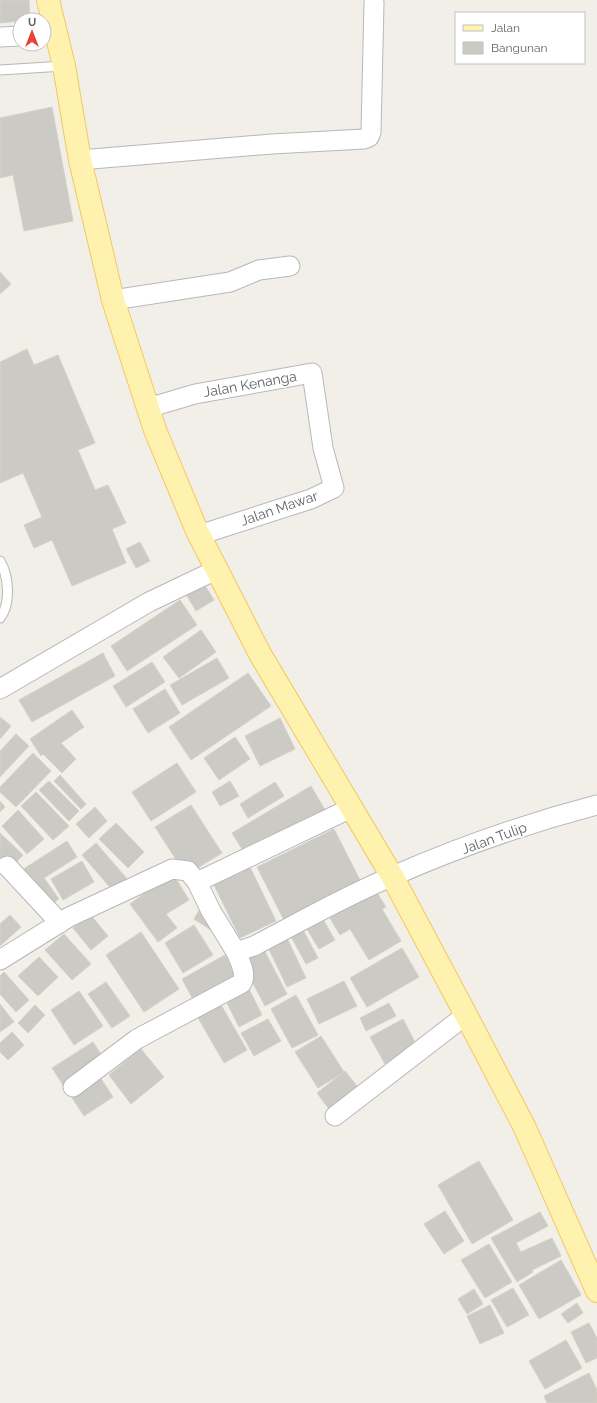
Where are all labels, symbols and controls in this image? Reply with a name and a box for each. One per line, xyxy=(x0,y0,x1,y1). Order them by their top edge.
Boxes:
north arrow xyxy=(12,12,52,52)
legend xyxy=(455,12,585,64)
text: U xyxy=(28,16,36,29)
text: Jalan xyxy=(491,21,520,35)
text: Bangunan xyxy=(491,41,548,55)
street label: Jalan Kenanga xyxy=(202,368,298,400)
street label: Jalan Mawar xyxy=(238,487,320,529)
street label: Jalan Tulip xyxy=(459,819,529,857)

